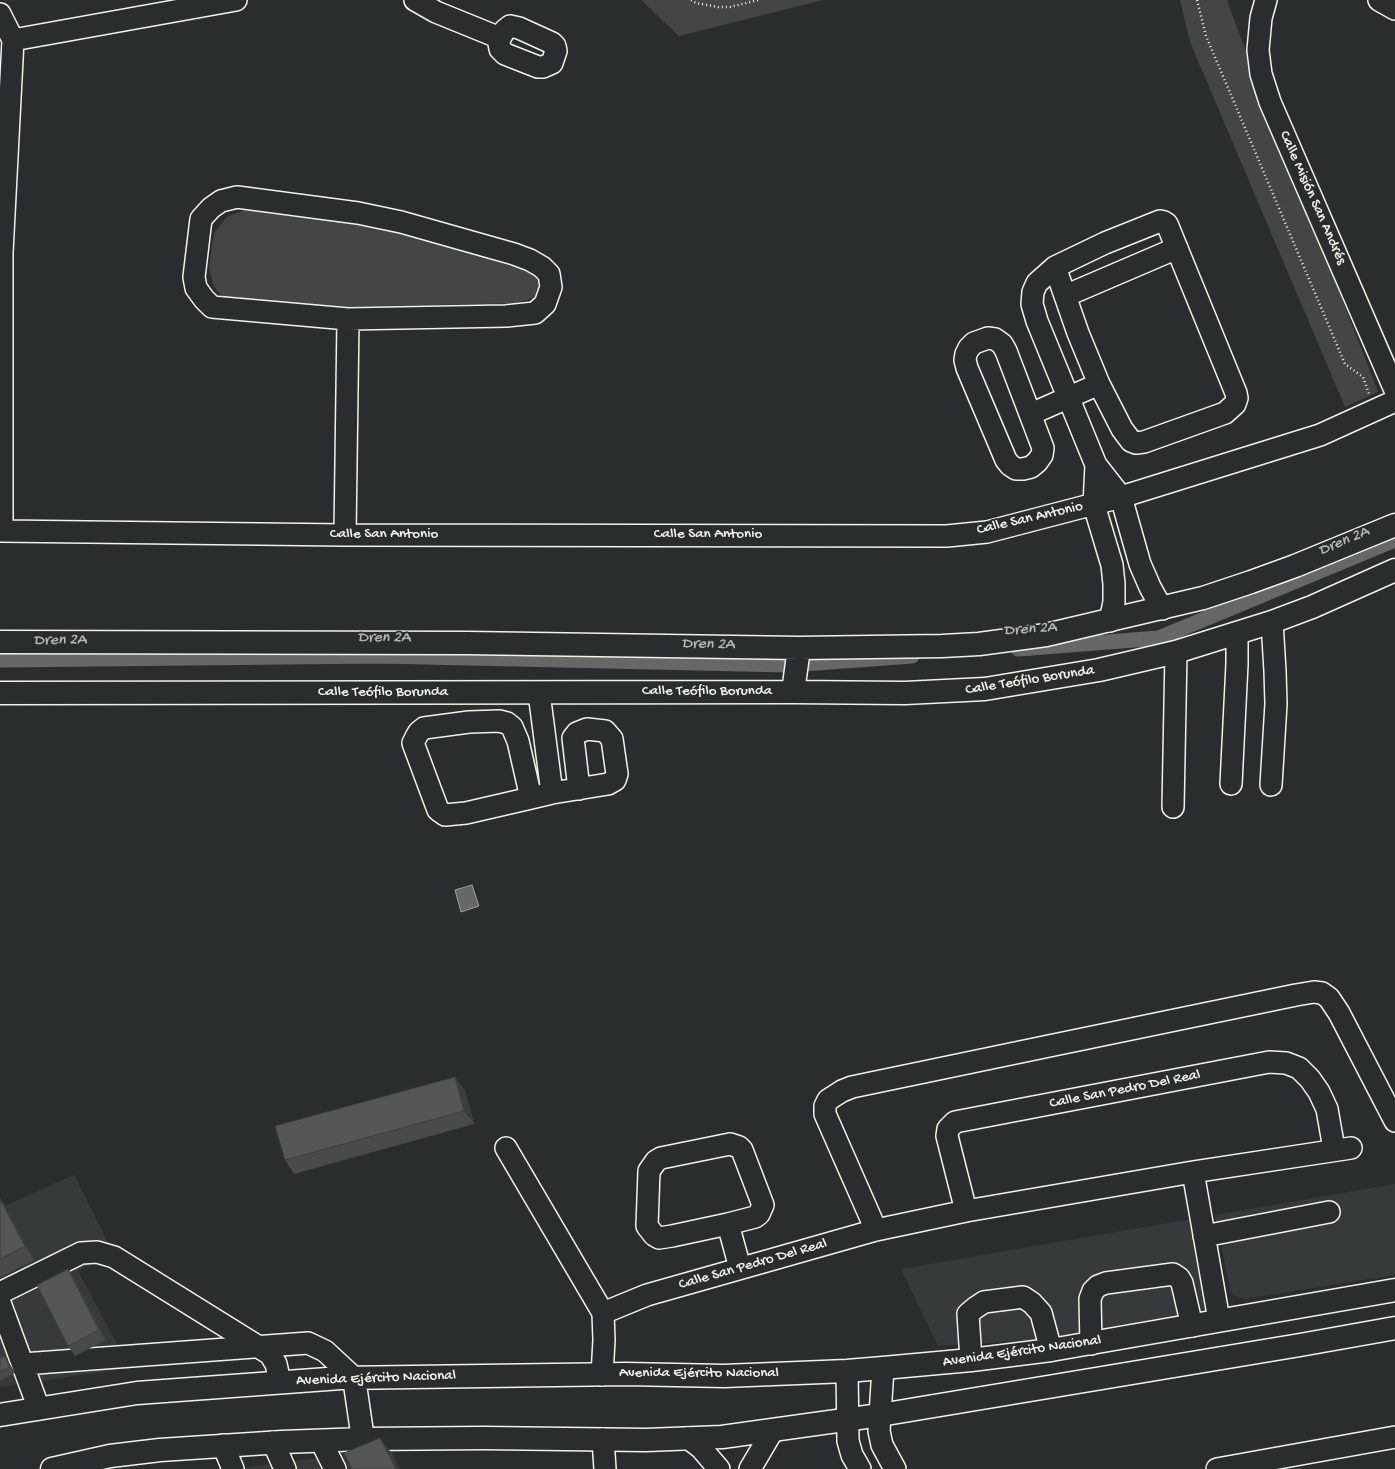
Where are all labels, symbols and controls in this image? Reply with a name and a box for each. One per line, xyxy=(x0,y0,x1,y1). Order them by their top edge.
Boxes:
street label: Calle Misión San Andrés xyxy=(1274,128,1350,268)
street label: Calle San Antonio xyxy=(975,498,1085,540)
water label: Dren 2A xyxy=(1316,523,1372,561)
street label: Calle San Antonio xyxy=(330,526,438,544)
street label: Calle San Antonio xyxy=(654,526,762,544)
water label: Dren 2A xyxy=(1003,619,1057,641)
water label: Dren 2A xyxy=(357,629,411,649)
water label: Dren 2A xyxy=(33,631,87,651)
water label: Dren 2A xyxy=(681,635,735,655)
street label: Calle Teófilo Borunda xyxy=(964,662,1096,700)
street label: Calle Teófilo Borunda xyxy=(642,683,772,701)
street label: Calle Teófilo Borunda xyxy=(318,684,448,702)
street label: Calle San Pedro Del Real xyxy=(1048,1067,1202,1113)
street label: Calle San Pedro Del Real xyxy=(677,1235,829,1295)
street label: Avenida Ejército Nacional xyxy=(942,1332,1102,1372)
street label: Avenida Ejército Nacional xyxy=(619,1365,779,1383)
street label: Avenida Ejército Nacional xyxy=(296,1367,456,1391)

